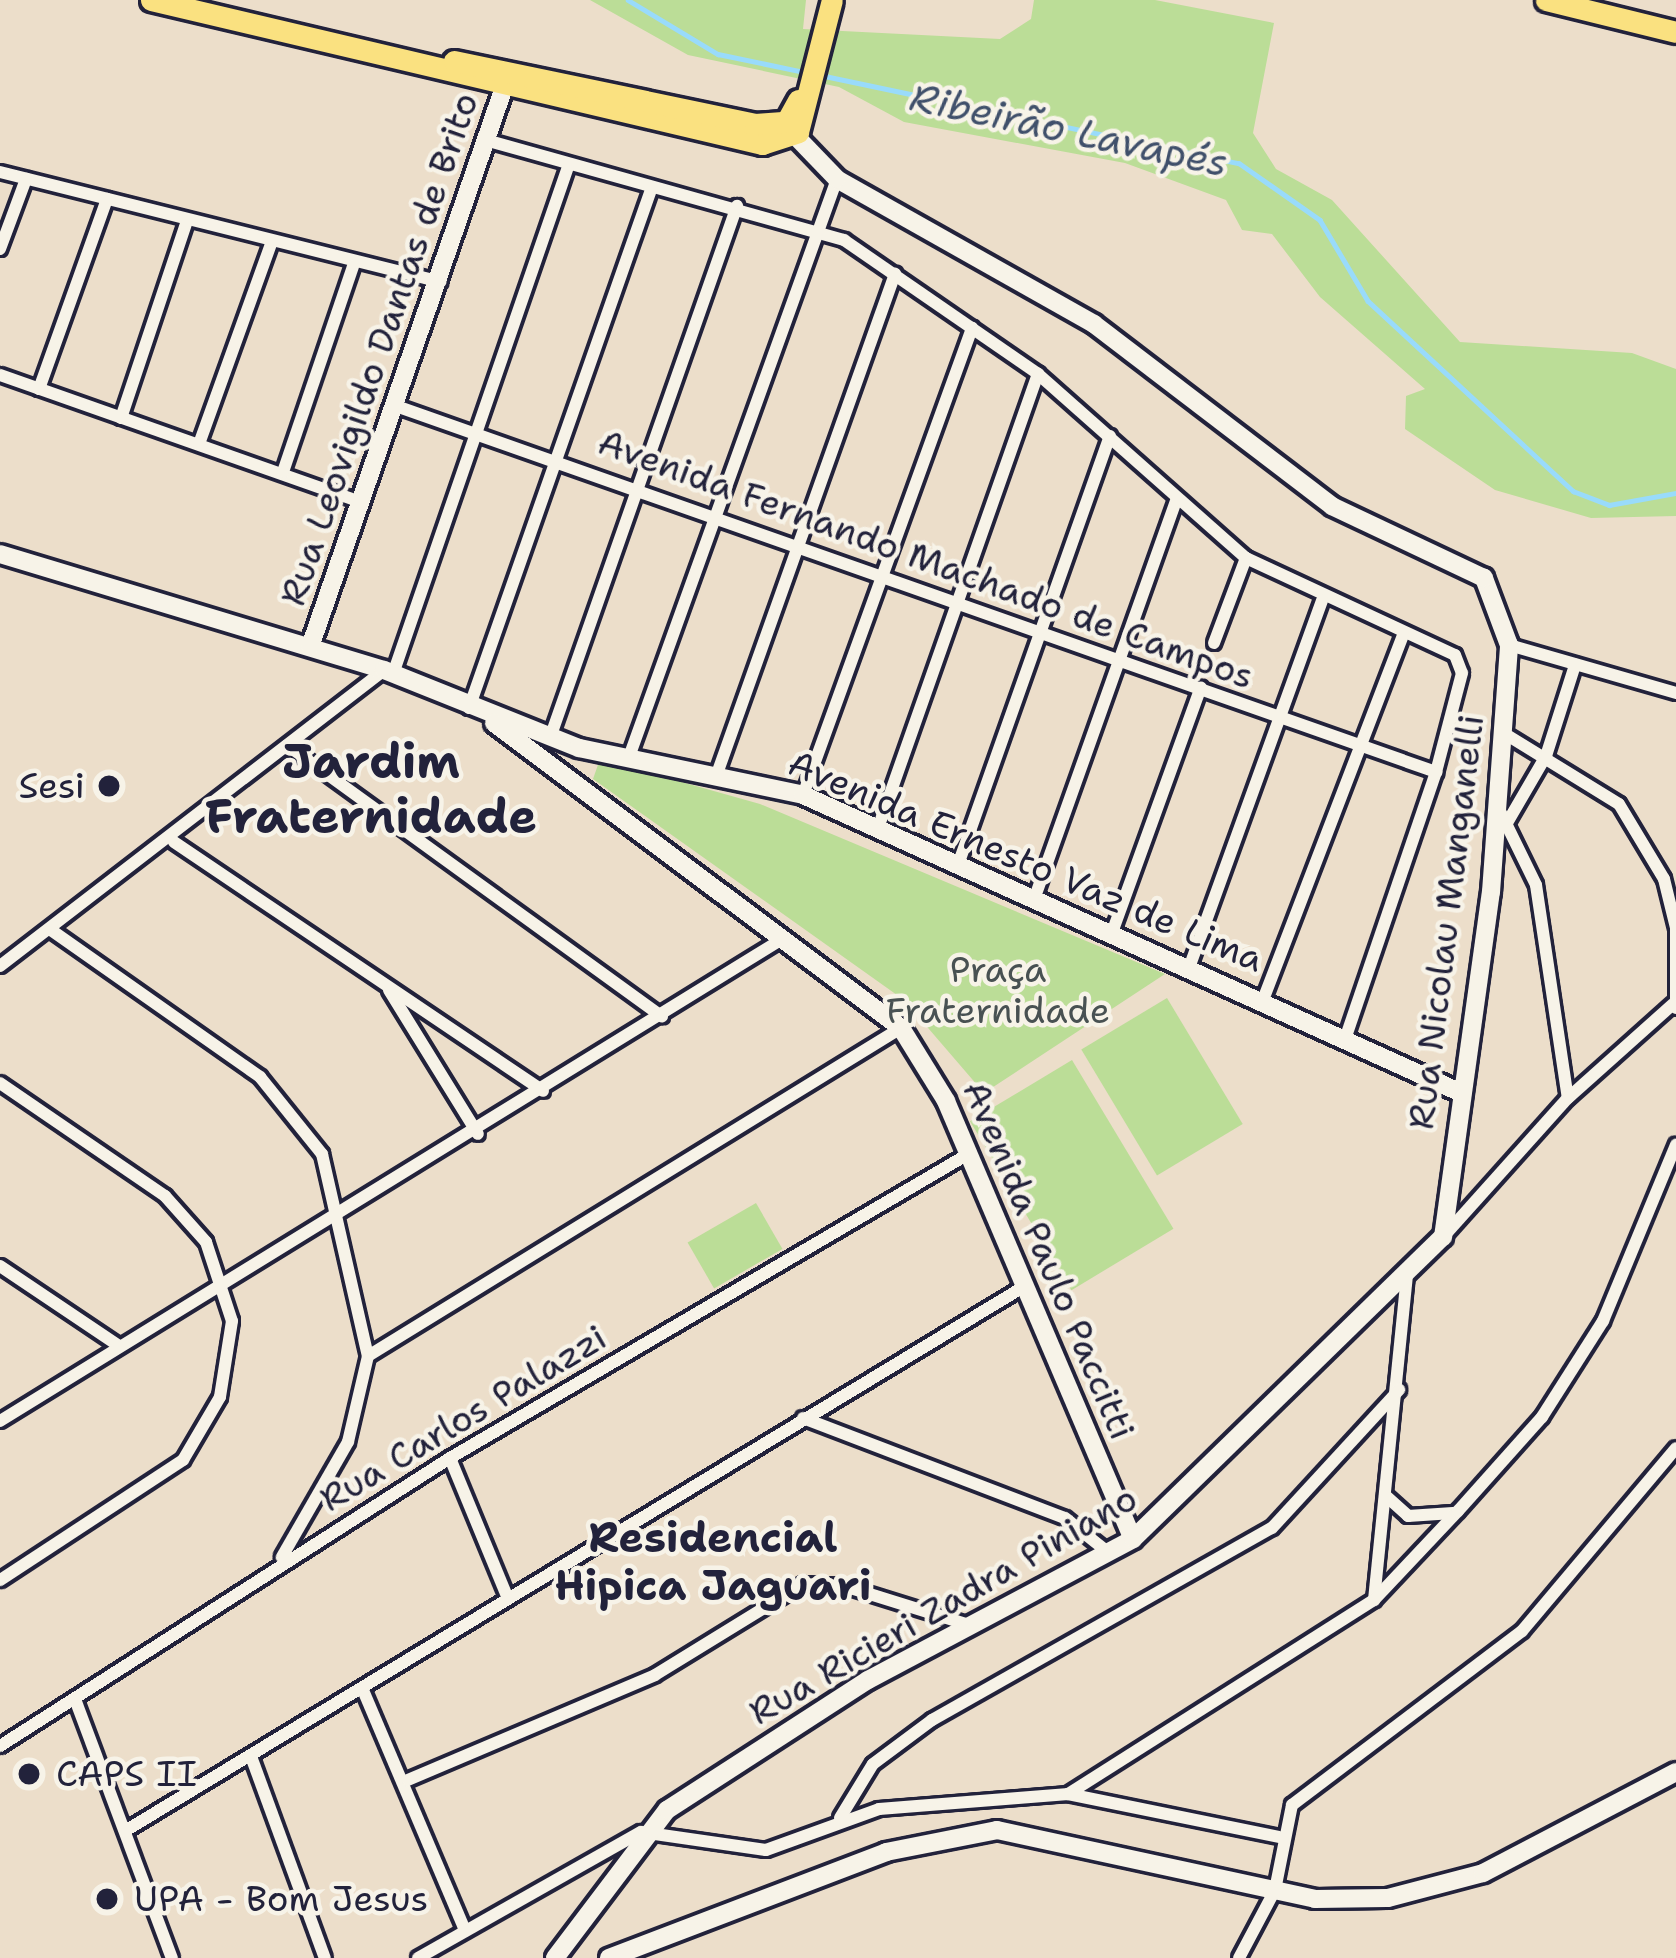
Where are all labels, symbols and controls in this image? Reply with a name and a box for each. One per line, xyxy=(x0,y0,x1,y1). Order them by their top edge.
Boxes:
water label: Ribeirão Lavapés xyxy=(906,73,1232,187)
street label: Rua Leovigildo Dantas de Brito xyxy=(271,87,487,611)
street label: Avenida Fernando Machado de Campos xyxy=(592,420,1260,698)
street label: Rua Nicolau Manganelli xyxy=(1399,712,1493,1132)
district label: Jardim Fraternidade xyxy=(205,732,537,845)
street label: Avenida Ernesto Vaz de Lima xyxy=(782,741,1270,981)
place label: Sesi xyxy=(18,764,85,808)
marker: Sesi xyxy=(96,773,122,799)
park label: Praça Fraternidade xyxy=(886,947,1110,1032)
street label: Avenida Paulo Paccitti xyxy=(954,1074,1144,1446)
street label: Rua Carlos Palazzi xyxy=(312,1316,614,1520)
street label: Rua Ricieri Zadra Piniano xyxy=(741,1476,1145,1734)
district label: Residencial Hipica Jaguari xyxy=(555,1512,871,1610)
place label: CAPS II xyxy=(56,1752,197,1796)
marker: CAPS II xyxy=(13,1758,45,1790)
place label: UPA - Bom Jesus xyxy=(134,1877,428,1921)
marker: UPA - Bom Jesus xyxy=(91,1883,123,1915)

